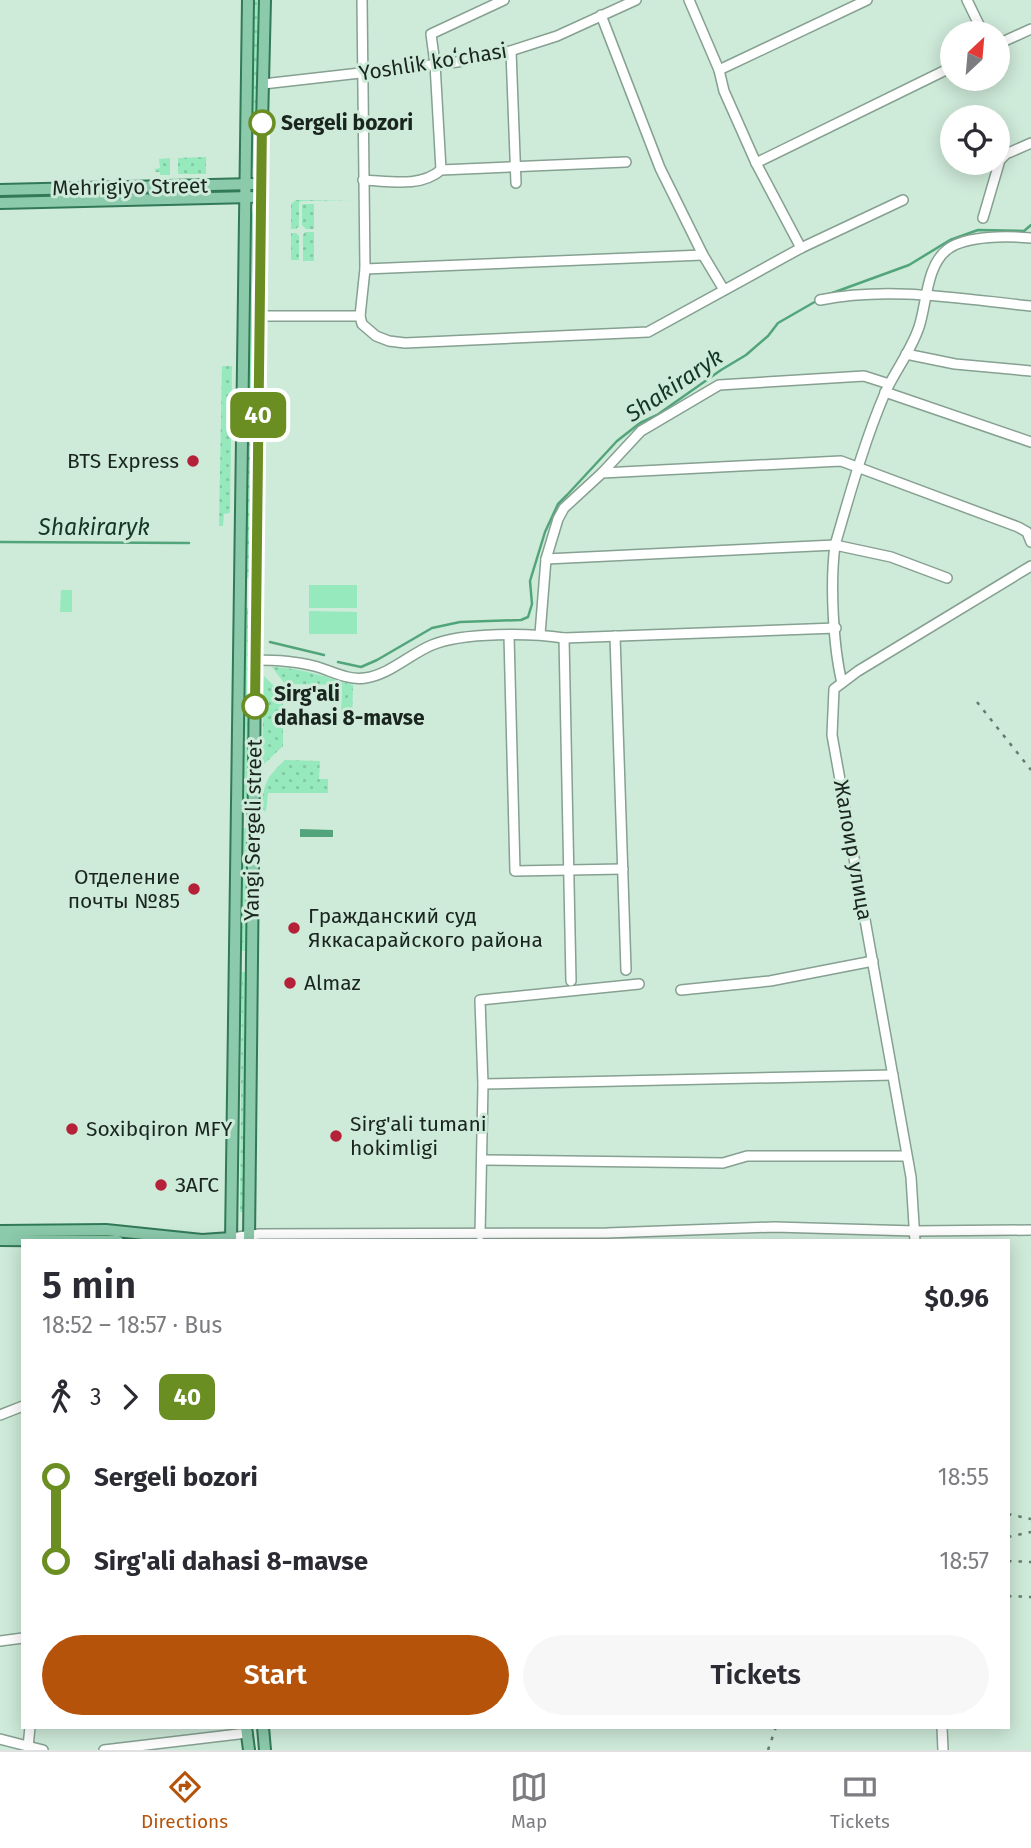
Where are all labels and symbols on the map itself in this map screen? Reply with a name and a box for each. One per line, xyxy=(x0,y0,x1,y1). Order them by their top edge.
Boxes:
north arrow xyxy=(940,21,1010,91)
street label: Yoshlik koʻchasi xyxy=(357,37,509,87)
marker: Sergeli bozori xyxy=(249,110,275,136)
place label: Sergeli bozori xyxy=(281,110,413,136)
street label: Mehrigiyo Street xyxy=(52,173,209,201)
water label: Shakiraryk xyxy=(619,342,728,428)
line badge: 40 xyxy=(226,392,290,438)
place label: BTS Express xyxy=(67,448,179,474)
marker: BTS Express xyxy=(185,453,201,469)
water label: Shakiraryk xyxy=(37,513,150,541)
place label: Sirg'ali dahasi 8-mavse xyxy=(274,681,425,731)
marker: Sirg'ali dahasi 8-mavse xyxy=(242,693,268,719)
street label: Yangi Sergeli street xyxy=(238,739,268,921)
street label: Жалоир улица xyxy=(828,778,878,922)
place label: Отделение почты №85 xyxy=(68,864,180,914)
marker: Отделение почты №85 xyxy=(186,881,202,897)
place label: Гражданский суд Яккасарайского района xyxy=(308,903,543,953)
marker: Гражданский суд Яккасарайского района xyxy=(286,920,302,936)
place label: Almaz xyxy=(304,970,361,996)
marker: Almaz xyxy=(282,975,298,991)
place label: Sirg'ali tumani hokimligi xyxy=(350,1111,487,1161)
place label: Soxibqiron MFY xyxy=(86,1116,233,1142)
marker: Soxibqiron MFY xyxy=(64,1121,80,1137)
marker: Sirg'ali tumani hokimligi xyxy=(328,1128,344,1144)
place label: ЗАГС xyxy=(175,1172,219,1198)
marker: ЗАГС xyxy=(153,1177,169,1193)

